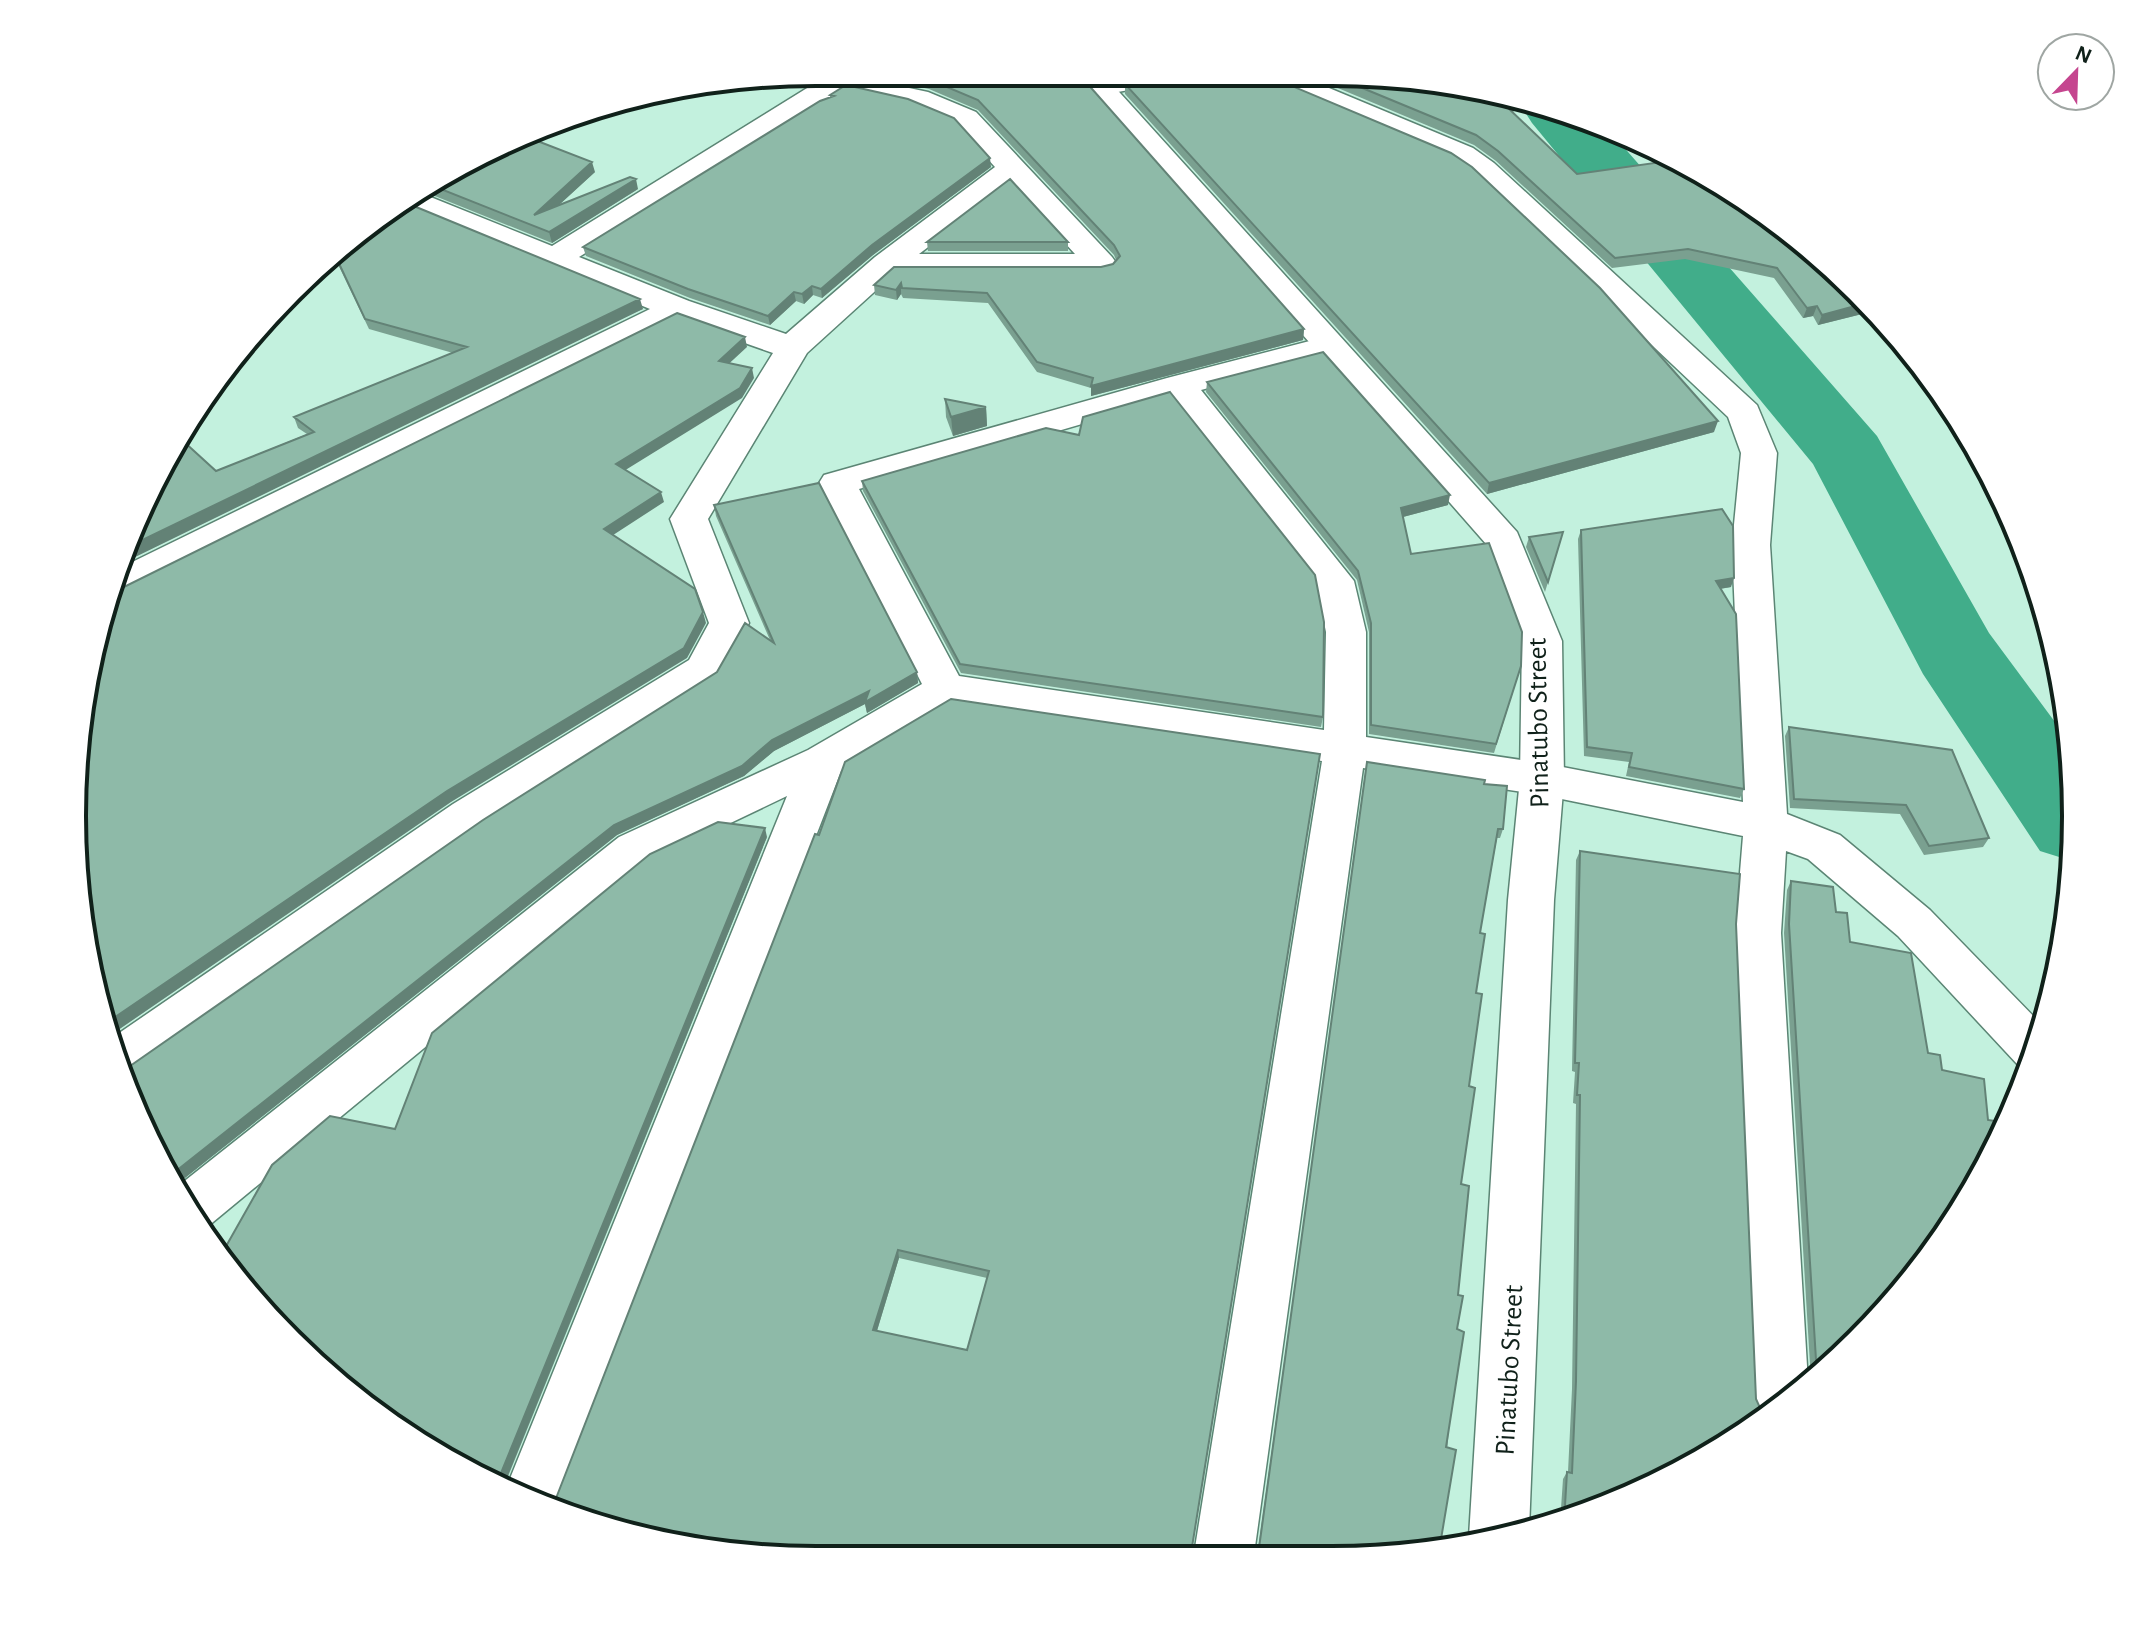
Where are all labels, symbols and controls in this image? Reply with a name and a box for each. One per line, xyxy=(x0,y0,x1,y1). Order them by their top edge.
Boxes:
north arrow xyxy=(2036,32,2116,112)
text: N xyxy=(2072,41,2095,68)
street label: Pinatubo Street xyxy=(1524,637,1554,809)
street label: Pinatubo Street xyxy=(1492,1284,1528,1456)

